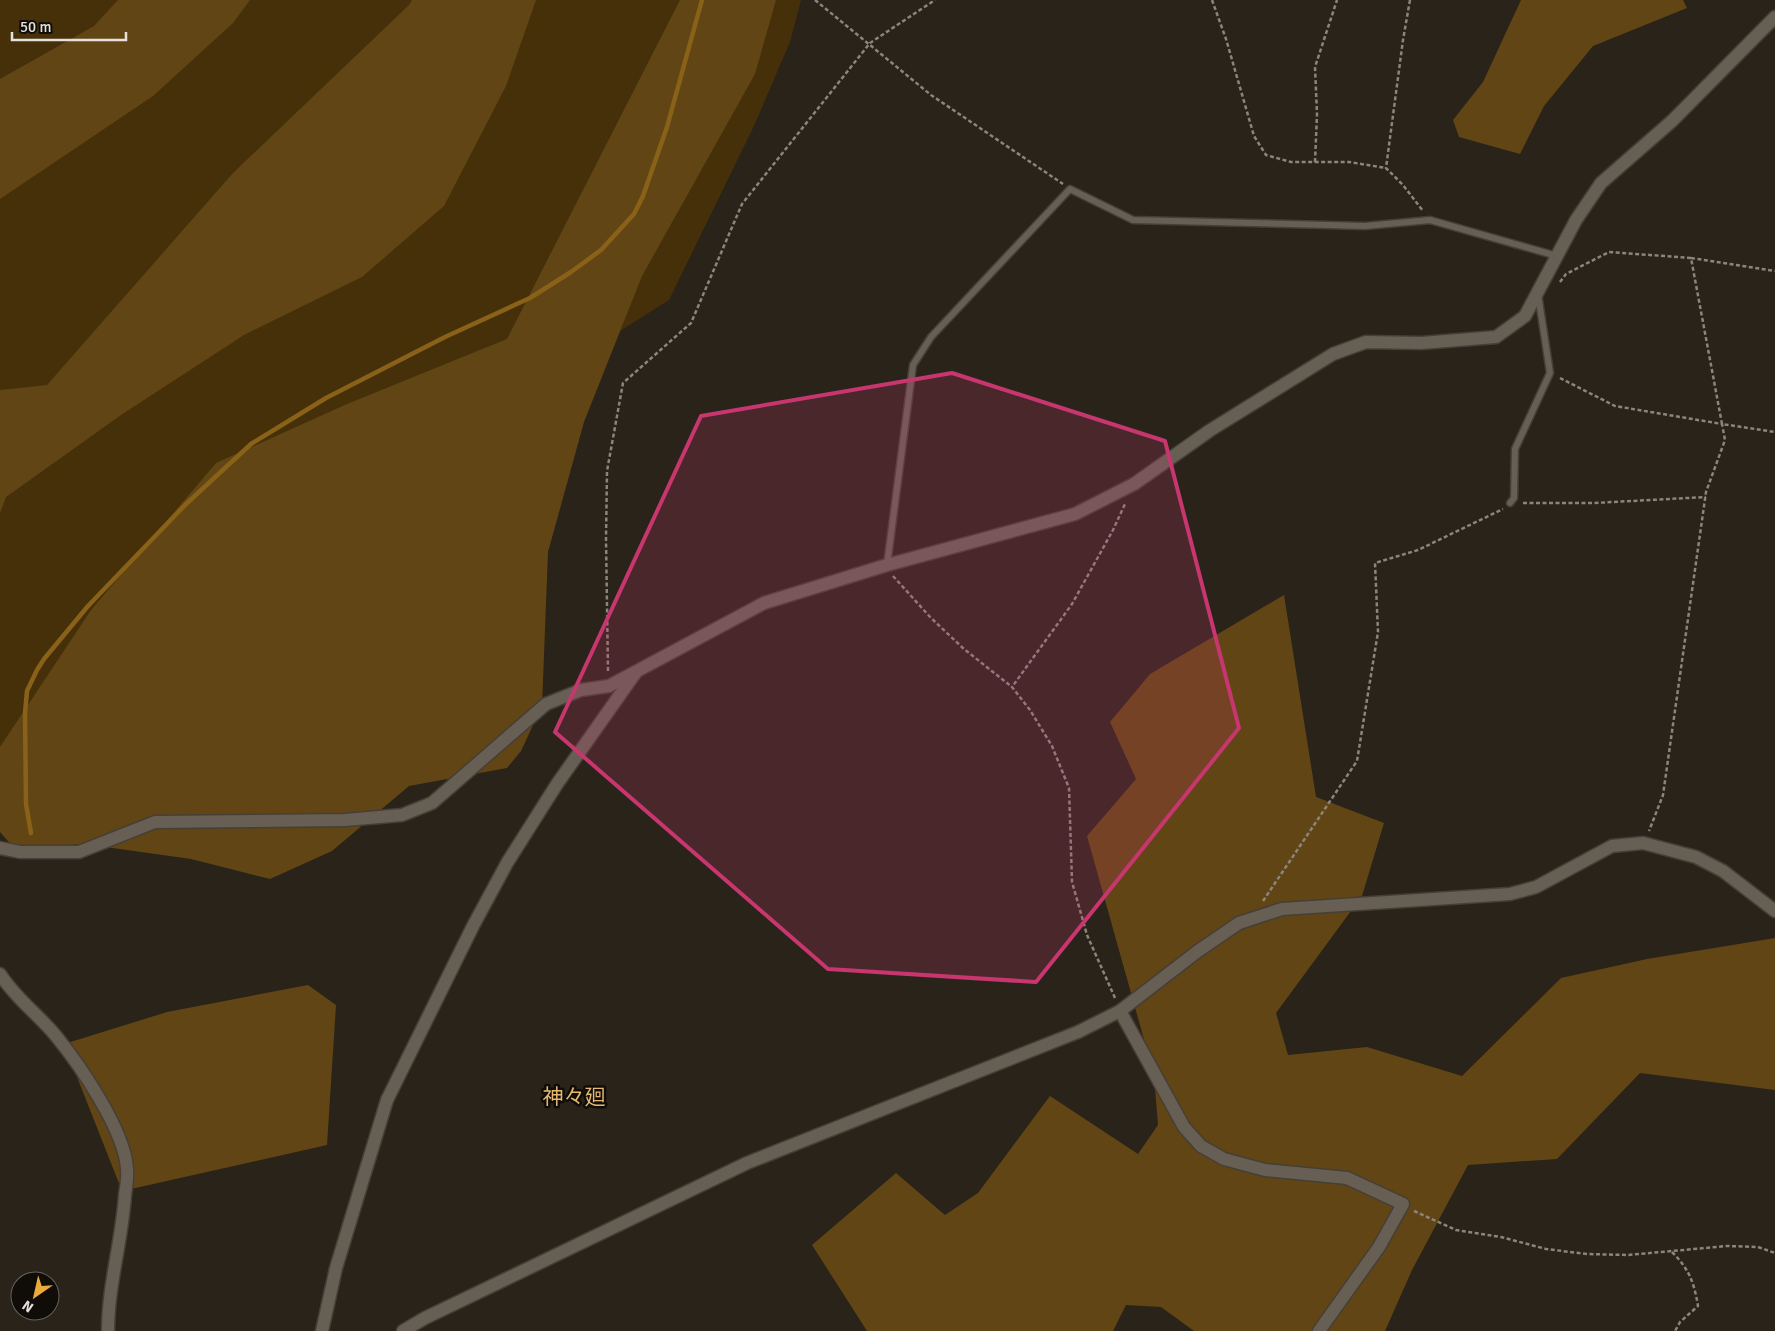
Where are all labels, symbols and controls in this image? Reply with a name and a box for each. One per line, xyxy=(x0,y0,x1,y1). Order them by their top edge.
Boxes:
scale bar xyxy=(12,10,126,42)
text: 50 m xyxy=(20,18,51,36)
district label: 神々廻 xyxy=(543,1084,606,1110)
north arrow xyxy=(10,1271,60,1321)
text: N xyxy=(19,1297,37,1316)

